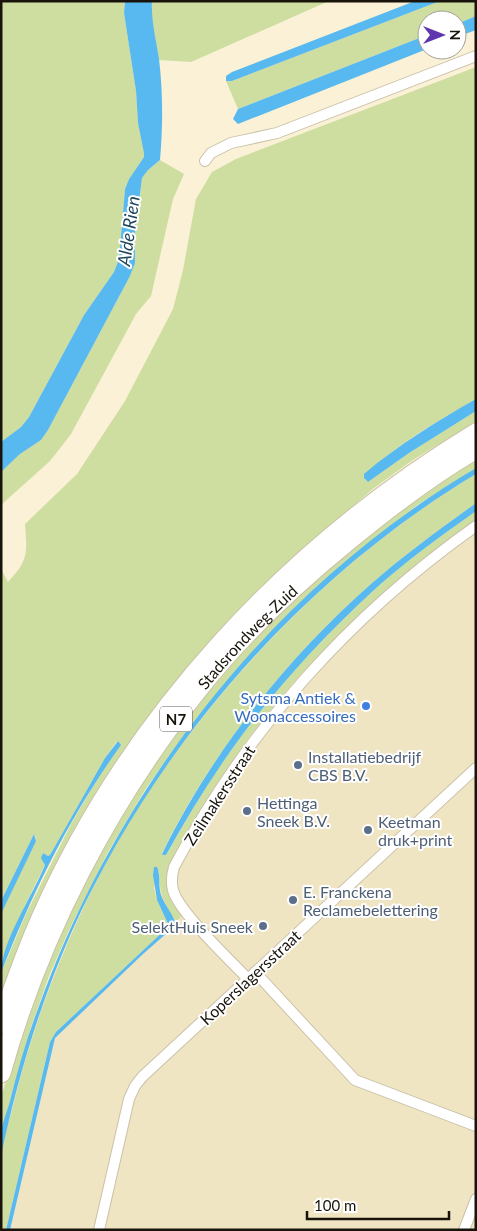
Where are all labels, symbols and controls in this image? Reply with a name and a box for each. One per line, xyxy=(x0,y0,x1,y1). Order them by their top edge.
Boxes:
north arrow xyxy=(417,10,467,60)
text: N xyxy=(447,30,464,40)
water label: Alde Rien xyxy=(112,195,144,268)
street label: Stadsrondweg-Zuid xyxy=(193,580,300,692)
place label: Sytsma Antiek & Woonaccessoires xyxy=(234,688,357,725)
marker: Sytsma Antiek & Woonaccessoires xyxy=(360,700,372,712)
road number: N7 xyxy=(160,706,192,732)
street label: Zeilmakersstraat xyxy=(180,741,258,848)
place label: Installatiebedrijf CBS B.V. xyxy=(308,747,421,784)
marker: Installatiebedrijf CBS B.V. xyxy=(292,759,304,771)
place label: Hettinga Sneek B.V. xyxy=(257,793,330,830)
marker: Hettinga Sneek B.V. xyxy=(241,805,253,817)
place label: Keetman druk+print xyxy=(378,812,453,849)
marker: Keetman druk+print xyxy=(362,824,374,836)
place label: E. Franckena Reclamebelettering xyxy=(303,882,438,919)
marker: E. Franckena Reclamebelettering xyxy=(287,894,299,906)
place label: SelektHuis Sneek xyxy=(132,917,254,936)
marker: SelektHuis Sneek xyxy=(257,920,269,932)
street label: Koperslagersstraat xyxy=(196,925,304,1028)
scale bar xyxy=(307,1188,450,1220)
text: 100 m xyxy=(314,1196,356,1214)

